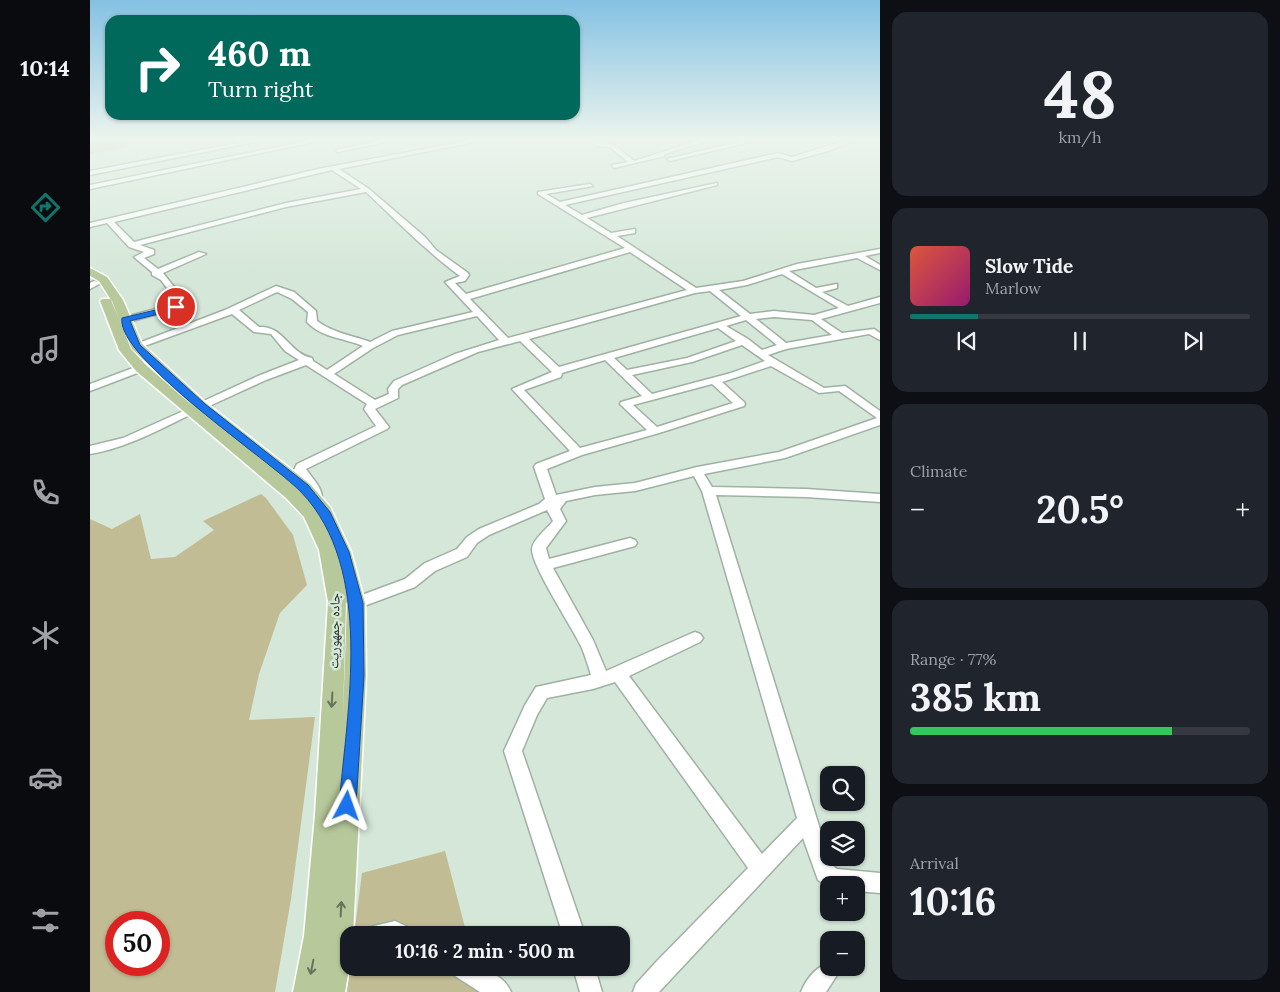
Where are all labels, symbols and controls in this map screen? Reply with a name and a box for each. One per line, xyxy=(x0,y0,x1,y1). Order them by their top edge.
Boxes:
text: 460 m xyxy=(208,31,311,76)
icon: right xyxy=(125,35,190,100)
text: 48 xyxy=(1044,53,1116,136)
text: 10:14 xyxy=(20,54,70,82)
text: Turn right xyxy=(208,75,313,103)
text: km/h xyxy=(1058,127,1102,147)
icon: directions xyxy=(28,190,63,225)
text: Slow Tide xyxy=(985,254,1073,278)
text: Marlow xyxy=(985,278,1041,298)
pin xyxy=(155,286,197,328)
icon: arrive xyxy=(162,293,190,321)
icon: previous xyxy=(953,327,981,355)
icon: pause xyxy=(1066,327,1094,355)
icon: next xyxy=(1179,327,1207,355)
icon: music xyxy=(28,332,63,367)
text: Climate xyxy=(910,461,967,481)
icon: phone xyxy=(28,475,63,510)
text: 20.5° xyxy=(1036,485,1124,533)
text: − xyxy=(910,492,925,528)
text: + xyxy=(1235,492,1250,528)
street label: جاده جمهوریت xyxy=(324,593,344,669)
icon: climate xyxy=(28,618,63,653)
text: Range · 77% xyxy=(910,649,997,669)
text: 385 km xyxy=(910,673,1041,721)
one-way arrow xyxy=(327,692,337,708)
icon: car xyxy=(28,760,63,795)
map controls xyxy=(820,766,865,976)
button: search xyxy=(820,766,865,811)
position arrow xyxy=(320,779,372,831)
button: layers xyxy=(820,821,865,866)
text: Arrival xyxy=(910,853,959,873)
button: + xyxy=(820,876,865,921)
text: 10:16 xyxy=(910,877,996,925)
one-way arrow xyxy=(337,901,346,917)
icon: filters xyxy=(28,903,63,938)
speed limit sign: 50 xyxy=(105,911,170,976)
button: − xyxy=(820,931,865,976)
text: 10:16 · 2 min · 500 m xyxy=(395,939,575,963)
one-way arrow xyxy=(307,958,317,974)

